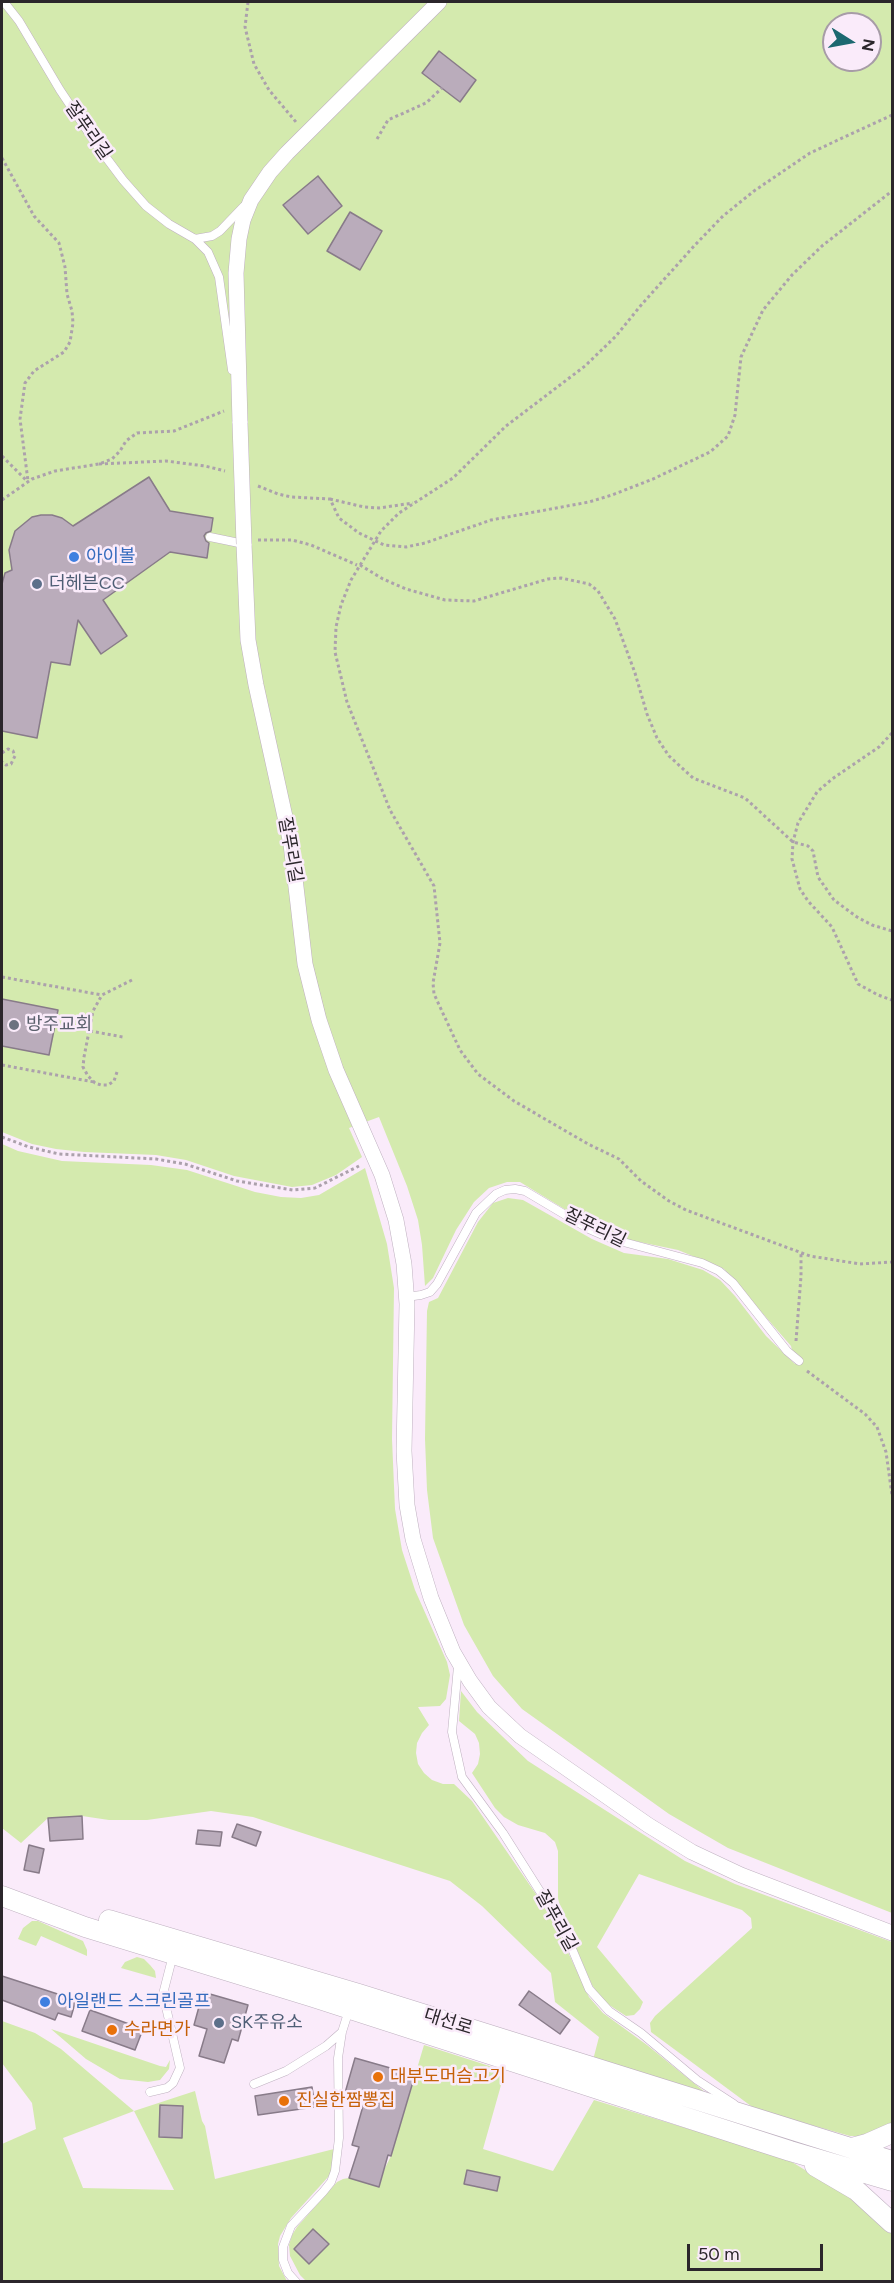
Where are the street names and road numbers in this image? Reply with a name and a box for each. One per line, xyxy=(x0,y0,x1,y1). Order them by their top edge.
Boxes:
street label: 잘푸리길 xyxy=(60,98,116,164)
street label: 잘푸리길 xyxy=(274,816,306,884)
street label: 잘푸리길 xyxy=(560,1204,630,1252)
street label: 잘푸리길 xyxy=(530,1887,582,1955)
street label: 대선로 xyxy=(421,2004,475,2040)

